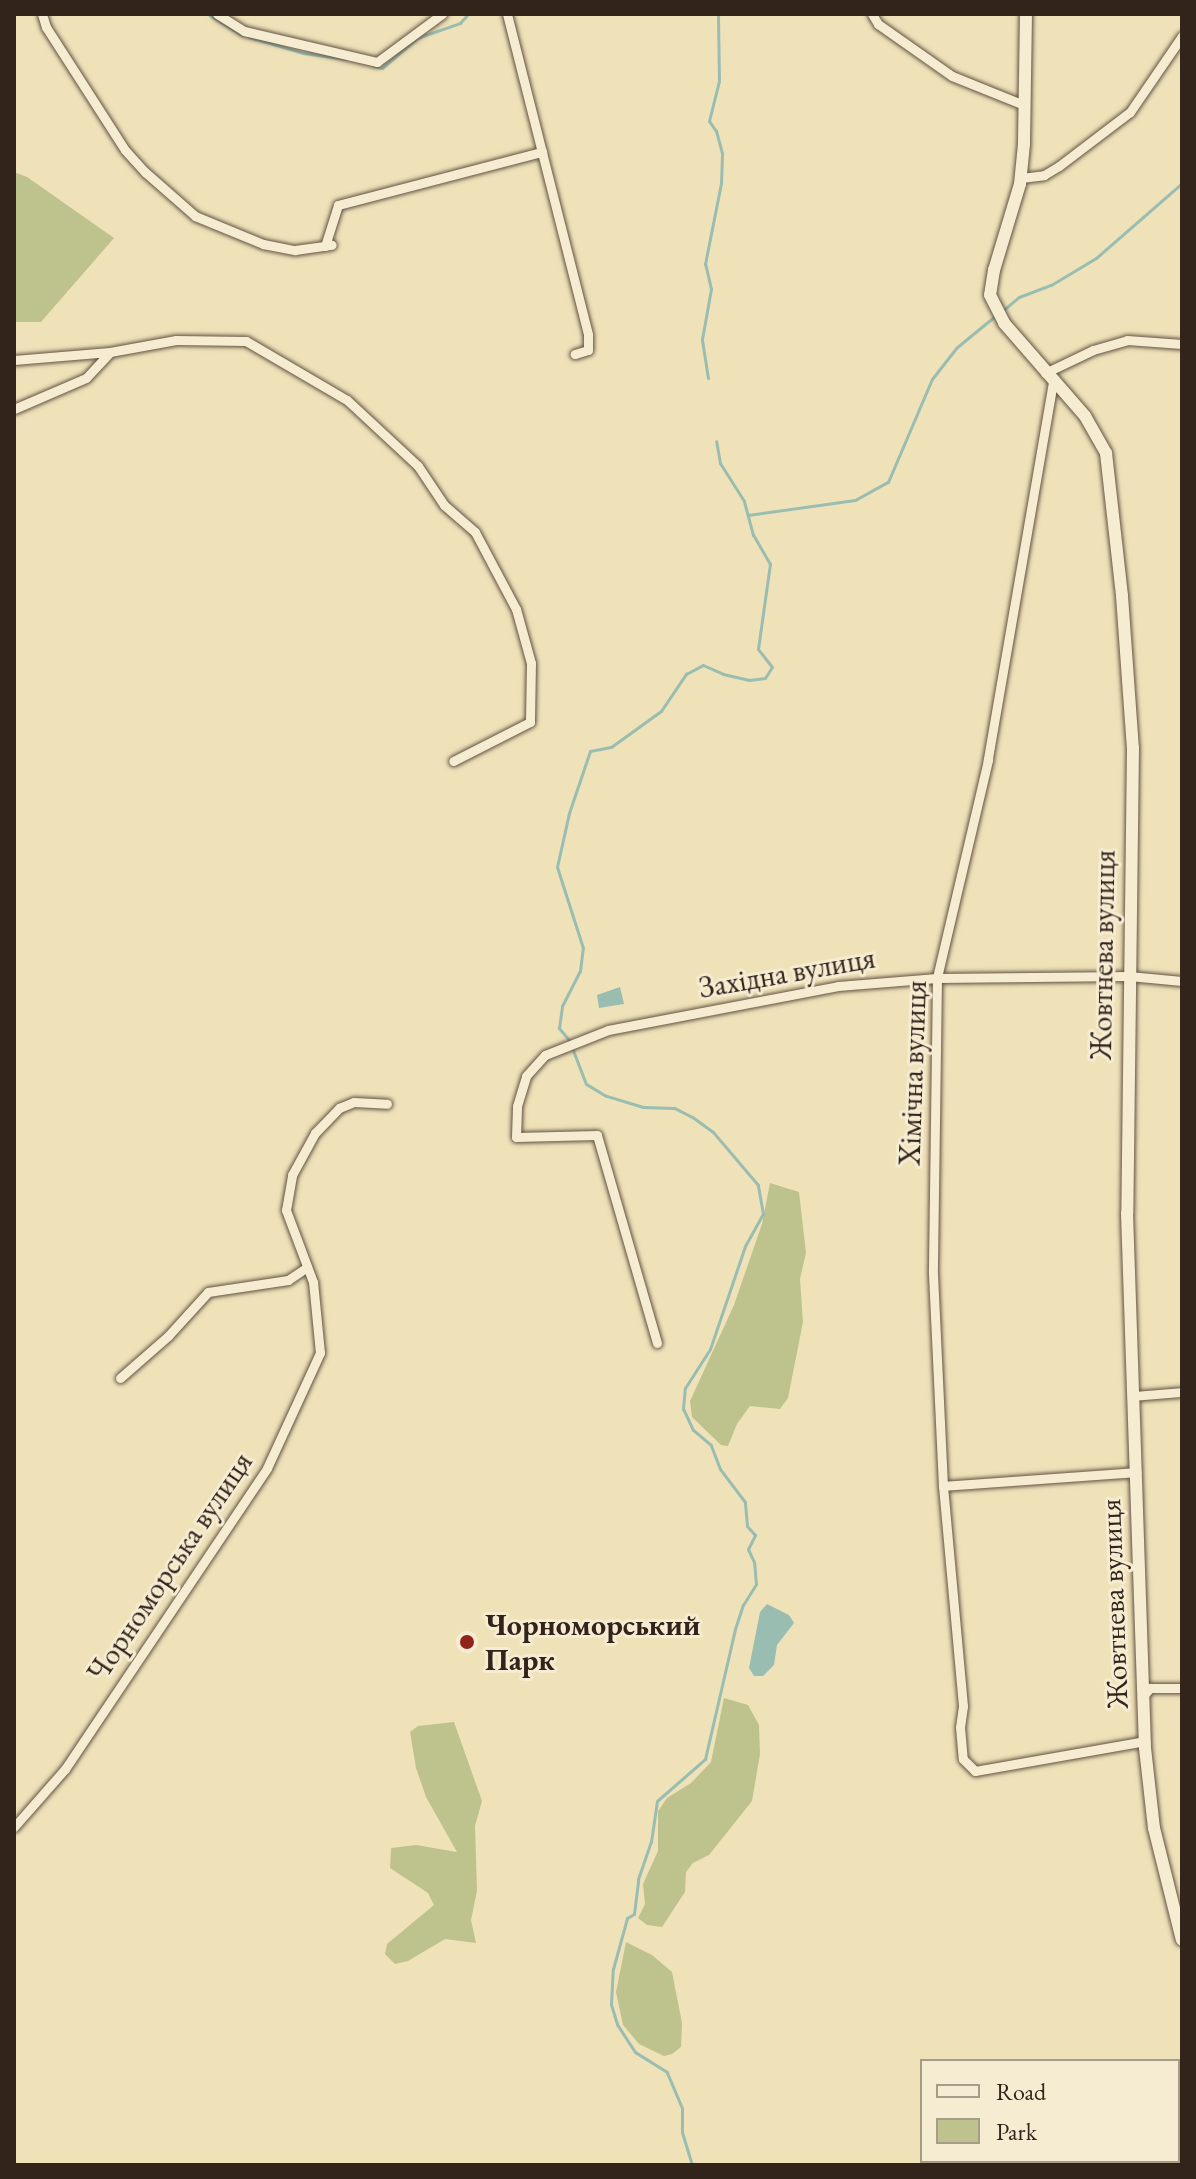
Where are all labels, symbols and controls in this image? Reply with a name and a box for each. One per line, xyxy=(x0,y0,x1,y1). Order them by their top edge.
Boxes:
street label: Жовтнева вулиця xyxy=(1083,849,1123,1061)
street label: Західна вулиця xyxy=(696,940,878,1006)
street label: Хімічна вулиця xyxy=(892,980,934,1166)
street label: Чорноморська вулиця xyxy=(80,1445,260,1689)
street label: Жовтнева вулиця xyxy=(1092,1498,1136,1710)
place label: Чорноморський Парк xyxy=(485,1607,700,1678)
marker: Чорноморський Парк xyxy=(456,1631,478,1653)
legend xyxy=(920,2059,1180,2163)
text: Road xyxy=(996,2076,1046,2107)
text: Park xyxy=(996,2116,1037,2147)

